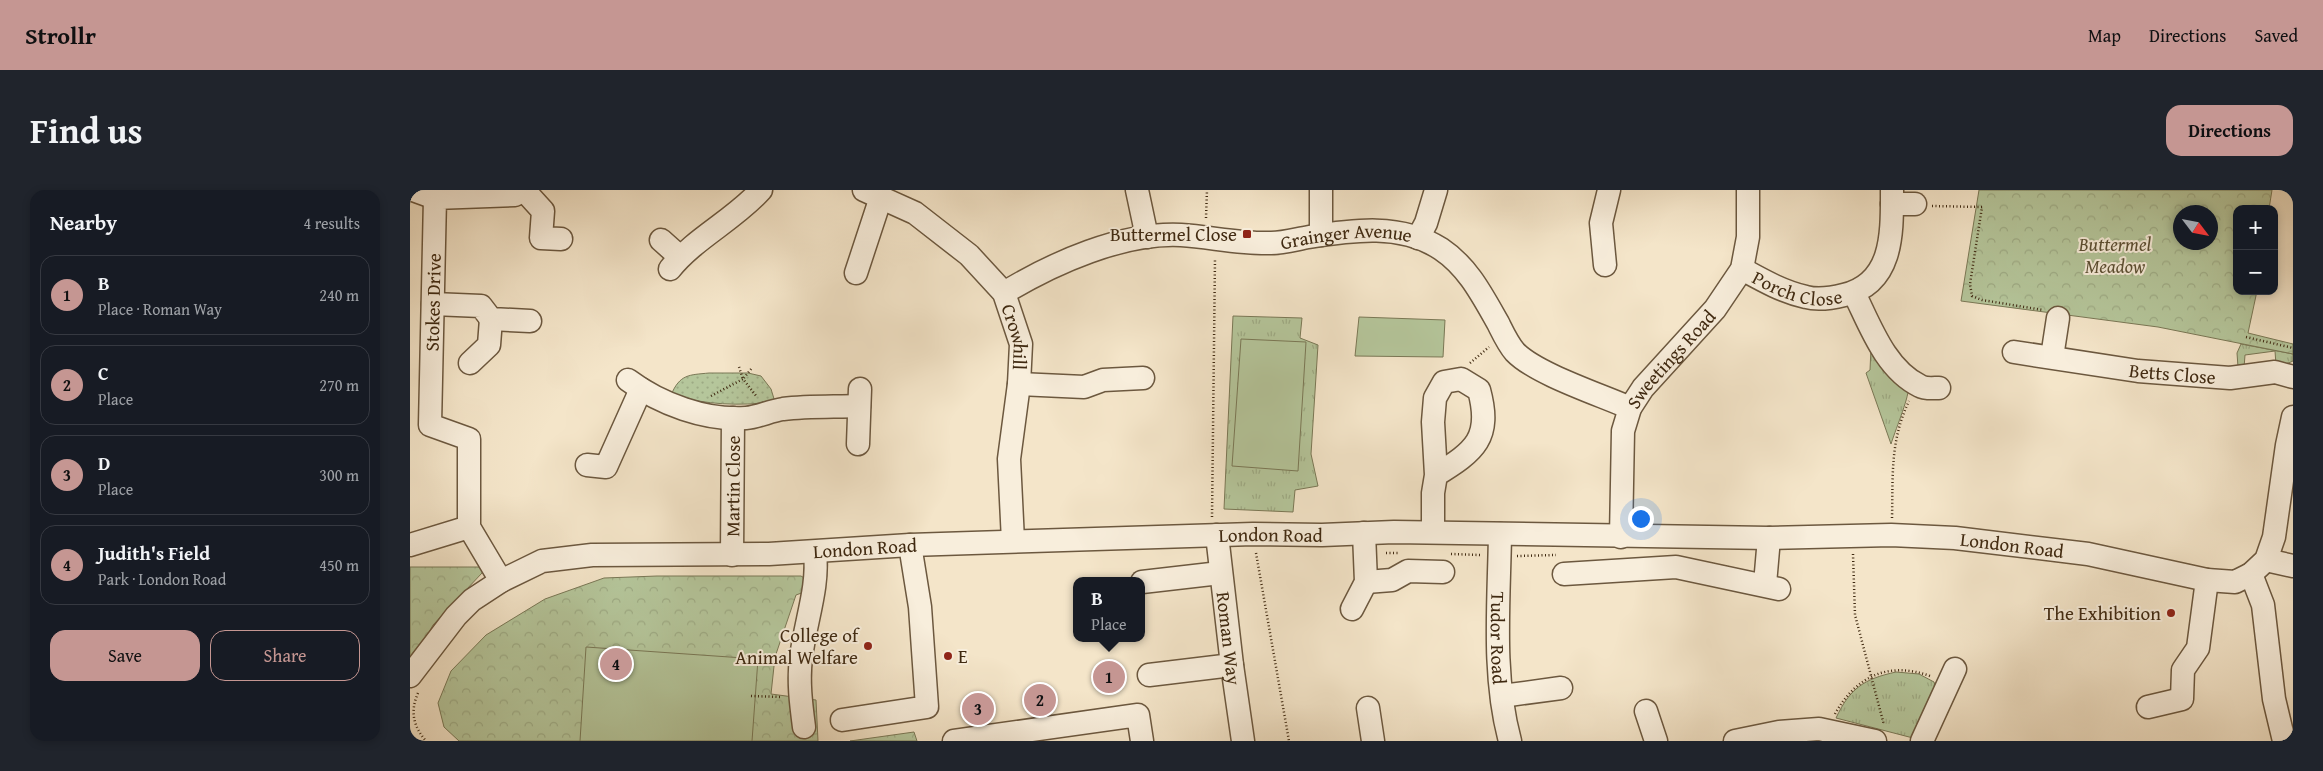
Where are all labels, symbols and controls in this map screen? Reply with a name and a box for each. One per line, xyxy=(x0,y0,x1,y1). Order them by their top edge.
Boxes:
text: Strollr xyxy=(25,18,96,53)
text: Map xyxy=(2088,22,2121,49)
text: Directions xyxy=(2149,22,2226,49)
text: Saved xyxy=(2254,22,2298,49)
text: Find us xyxy=(30,105,143,156)
button: Directions xyxy=(2166,105,2293,156)
north arrow xyxy=(2173,205,2218,250)
map controls xyxy=(2233,205,2278,295)
button: + xyxy=(2233,205,2278,250)
text: Nearby xyxy=(50,207,117,238)
text: 4 results xyxy=(303,211,360,235)
street label: Grainger Avenue xyxy=(1278,217,1415,256)
place label: Buttermel Close xyxy=(1110,220,1237,248)
marker: Buttermel Close xyxy=(1241,228,1253,240)
park label: Buttermel Meadow xyxy=(2078,230,2152,280)
button: − xyxy=(2233,250,2278,295)
street label: Stokes Drive xyxy=(418,253,448,352)
street label: Porch Close xyxy=(1747,263,1845,313)
text: B xyxy=(98,269,110,297)
text: 1 xyxy=(63,283,71,307)
text: 240 m xyxy=(319,283,359,307)
text: Place · Roman Way xyxy=(98,297,222,321)
street label: Crowhill xyxy=(995,300,1035,371)
street label: Sweetings Road xyxy=(1619,303,1723,414)
street label: Betts Close xyxy=(2127,356,2217,391)
text: C xyxy=(98,359,109,387)
text: 2 xyxy=(63,373,71,397)
text: 270 m xyxy=(319,373,359,397)
text: Place xyxy=(98,387,133,411)
street label: Martin Close xyxy=(718,435,747,537)
text: D xyxy=(98,449,110,477)
text: 3 xyxy=(63,463,71,487)
text: 300 m xyxy=(319,463,359,487)
text: Place xyxy=(98,477,133,501)
your location xyxy=(1628,506,1654,532)
street label: London Road xyxy=(1218,520,1324,549)
street label: London Road xyxy=(1959,525,2066,565)
street label: London Road xyxy=(812,531,918,565)
text: Judith's Field xyxy=(98,539,210,567)
text: 4 xyxy=(63,553,71,577)
text: 450 m xyxy=(319,553,359,577)
text: Park · London Road xyxy=(98,567,226,591)
popup xyxy=(1073,577,1145,642)
text: B xyxy=(1091,584,1103,612)
street label: Roman Way xyxy=(1210,590,1249,687)
street label: Tudor Road xyxy=(1484,591,1514,686)
place label: The Exhibition xyxy=(2044,599,2161,627)
marker: The Exhibition xyxy=(2165,607,2177,619)
text: Place xyxy=(1091,612,1127,636)
place label: College of Animal Welfare xyxy=(735,621,860,671)
button: Save xyxy=(50,630,200,681)
button: Share xyxy=(210,630,360,681)
marker: College of Animal Welfare xyxy=(862,640,874,652)
place label: E xyxy=(958,642,968,670)
pin: 4 xyxy=(600,645,632,683)
marker: E xyxy=(942,650,954,662)
pin: 1 xyxy=(1093,658,1125,696)
pin: 2 xyxy=(1024,681,1056,719)
pin: 3 xyxy=(962,690,994,728)

